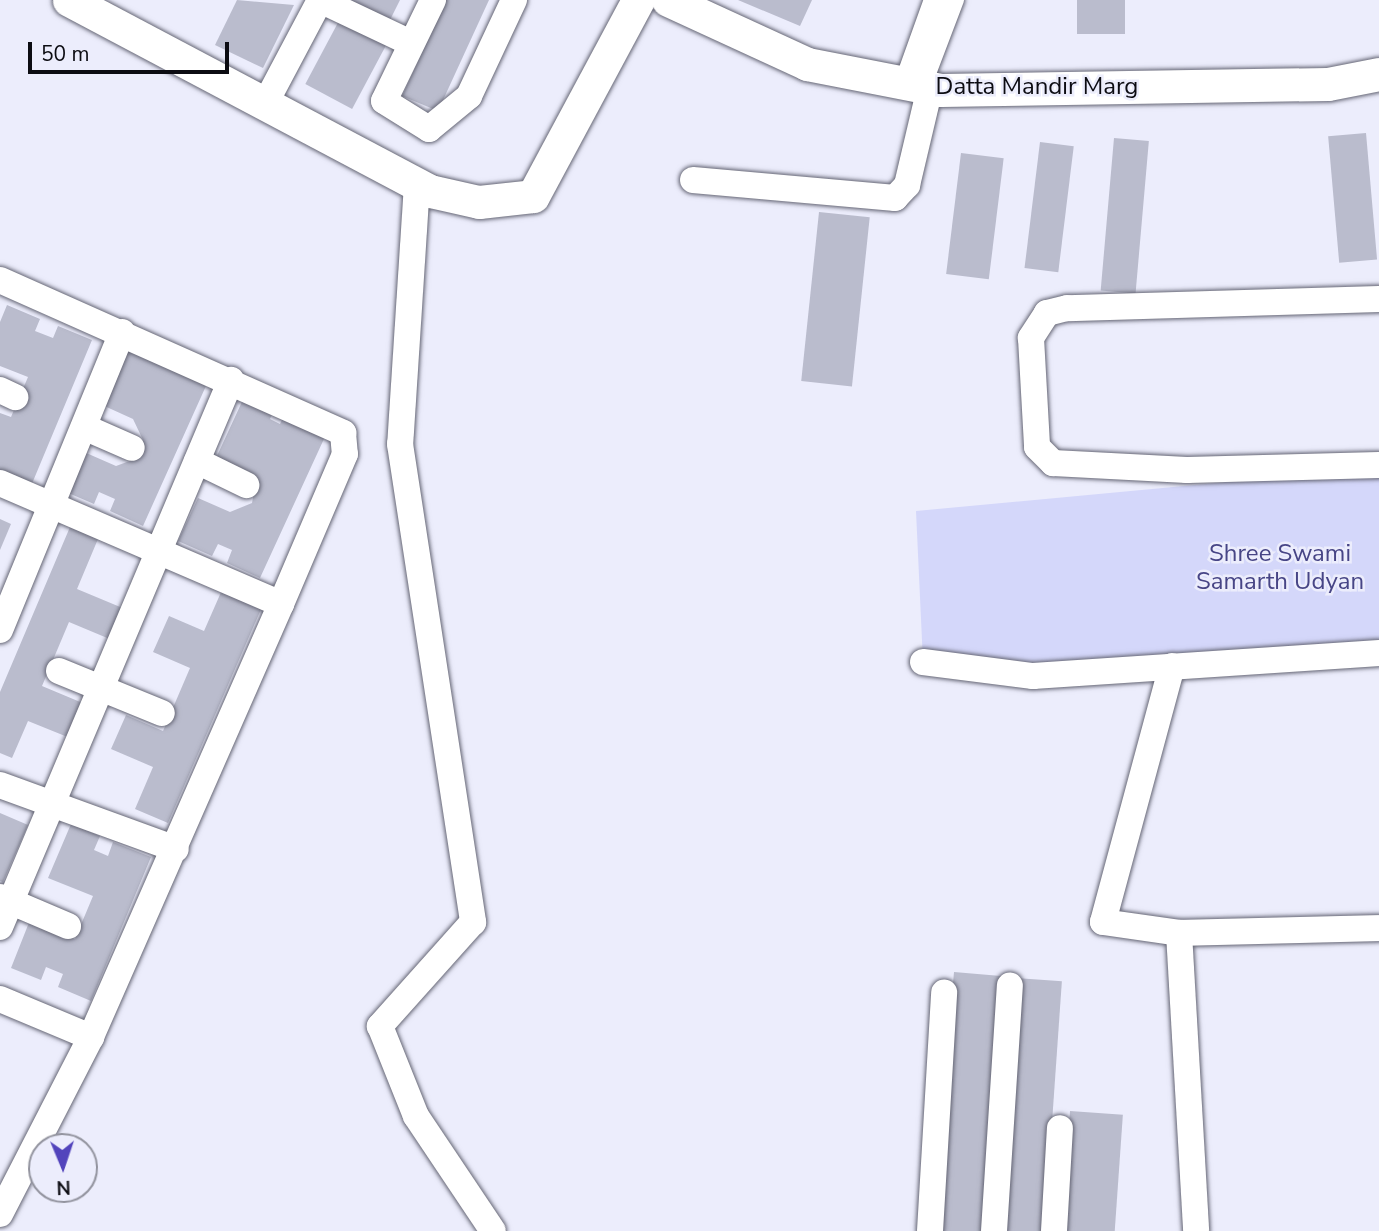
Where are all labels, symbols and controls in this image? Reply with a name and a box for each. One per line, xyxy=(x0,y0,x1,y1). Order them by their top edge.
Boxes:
scale bar xyxy=(32,28,233,72)
text: 50 m xyxy=(41,40,90,68)
street label: Datta Mandir Marg xyxy=(936,73,1138,101)
park label: Shree Swami Samarth Udyan xyxy=(1196,540,1364,596)
north arrow xyxy=(28,1133,98,1203)
text: N xyxy=(56,1174,71,1200)

